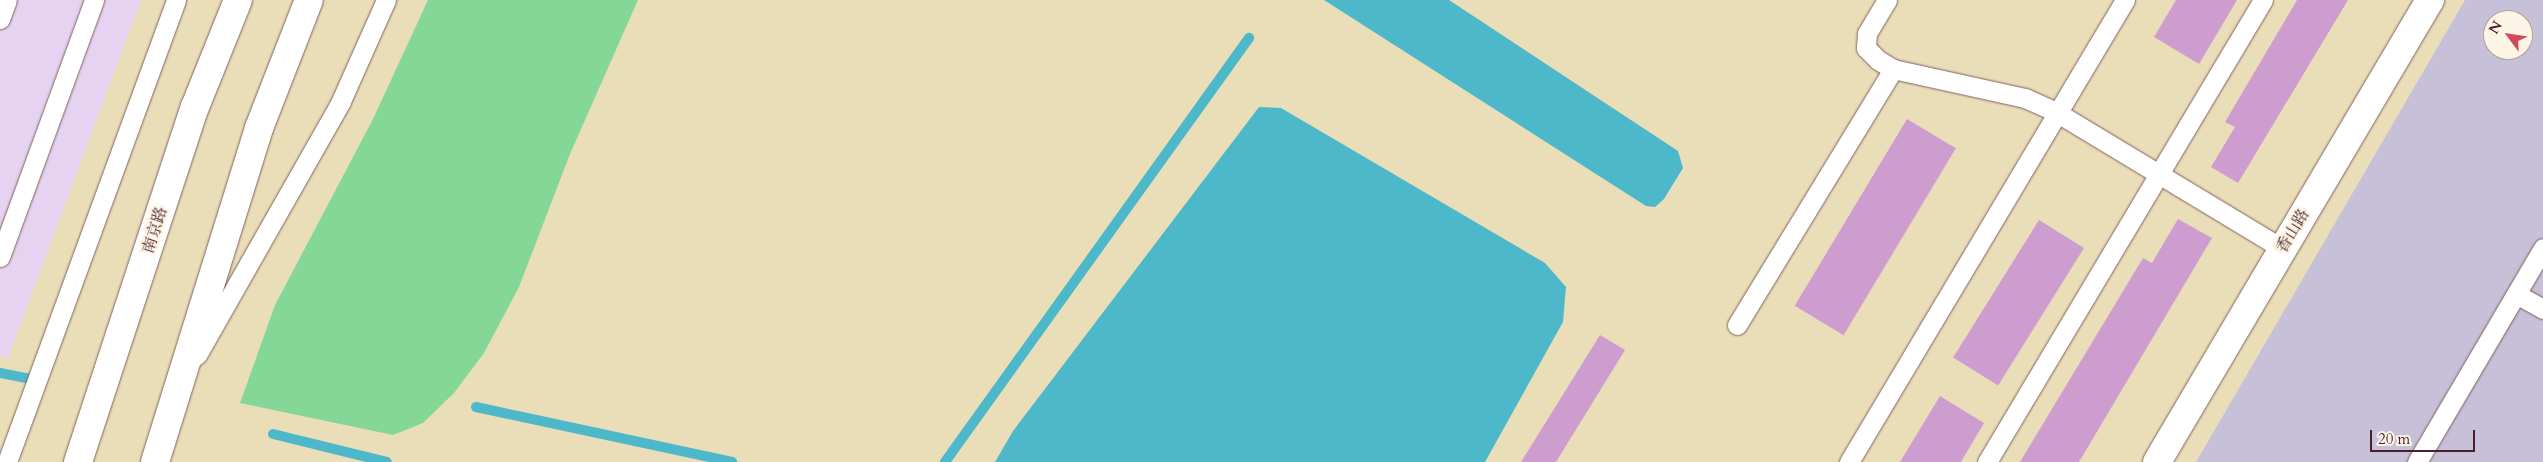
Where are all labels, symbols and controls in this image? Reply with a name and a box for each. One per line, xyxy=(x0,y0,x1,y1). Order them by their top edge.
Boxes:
north arrow xyxy=(2483,10,2533,60)
text: N xyxy=(2484,17,2507,38)
street label: 南京路 xyxy=(138,204,172,256)
street label: 香山路 xyxy=(2272,205,2314,257)
scale bar xyxy=(2373,420,2478,452)
text: 20 m xyxy=(2378,429,2410,449)

